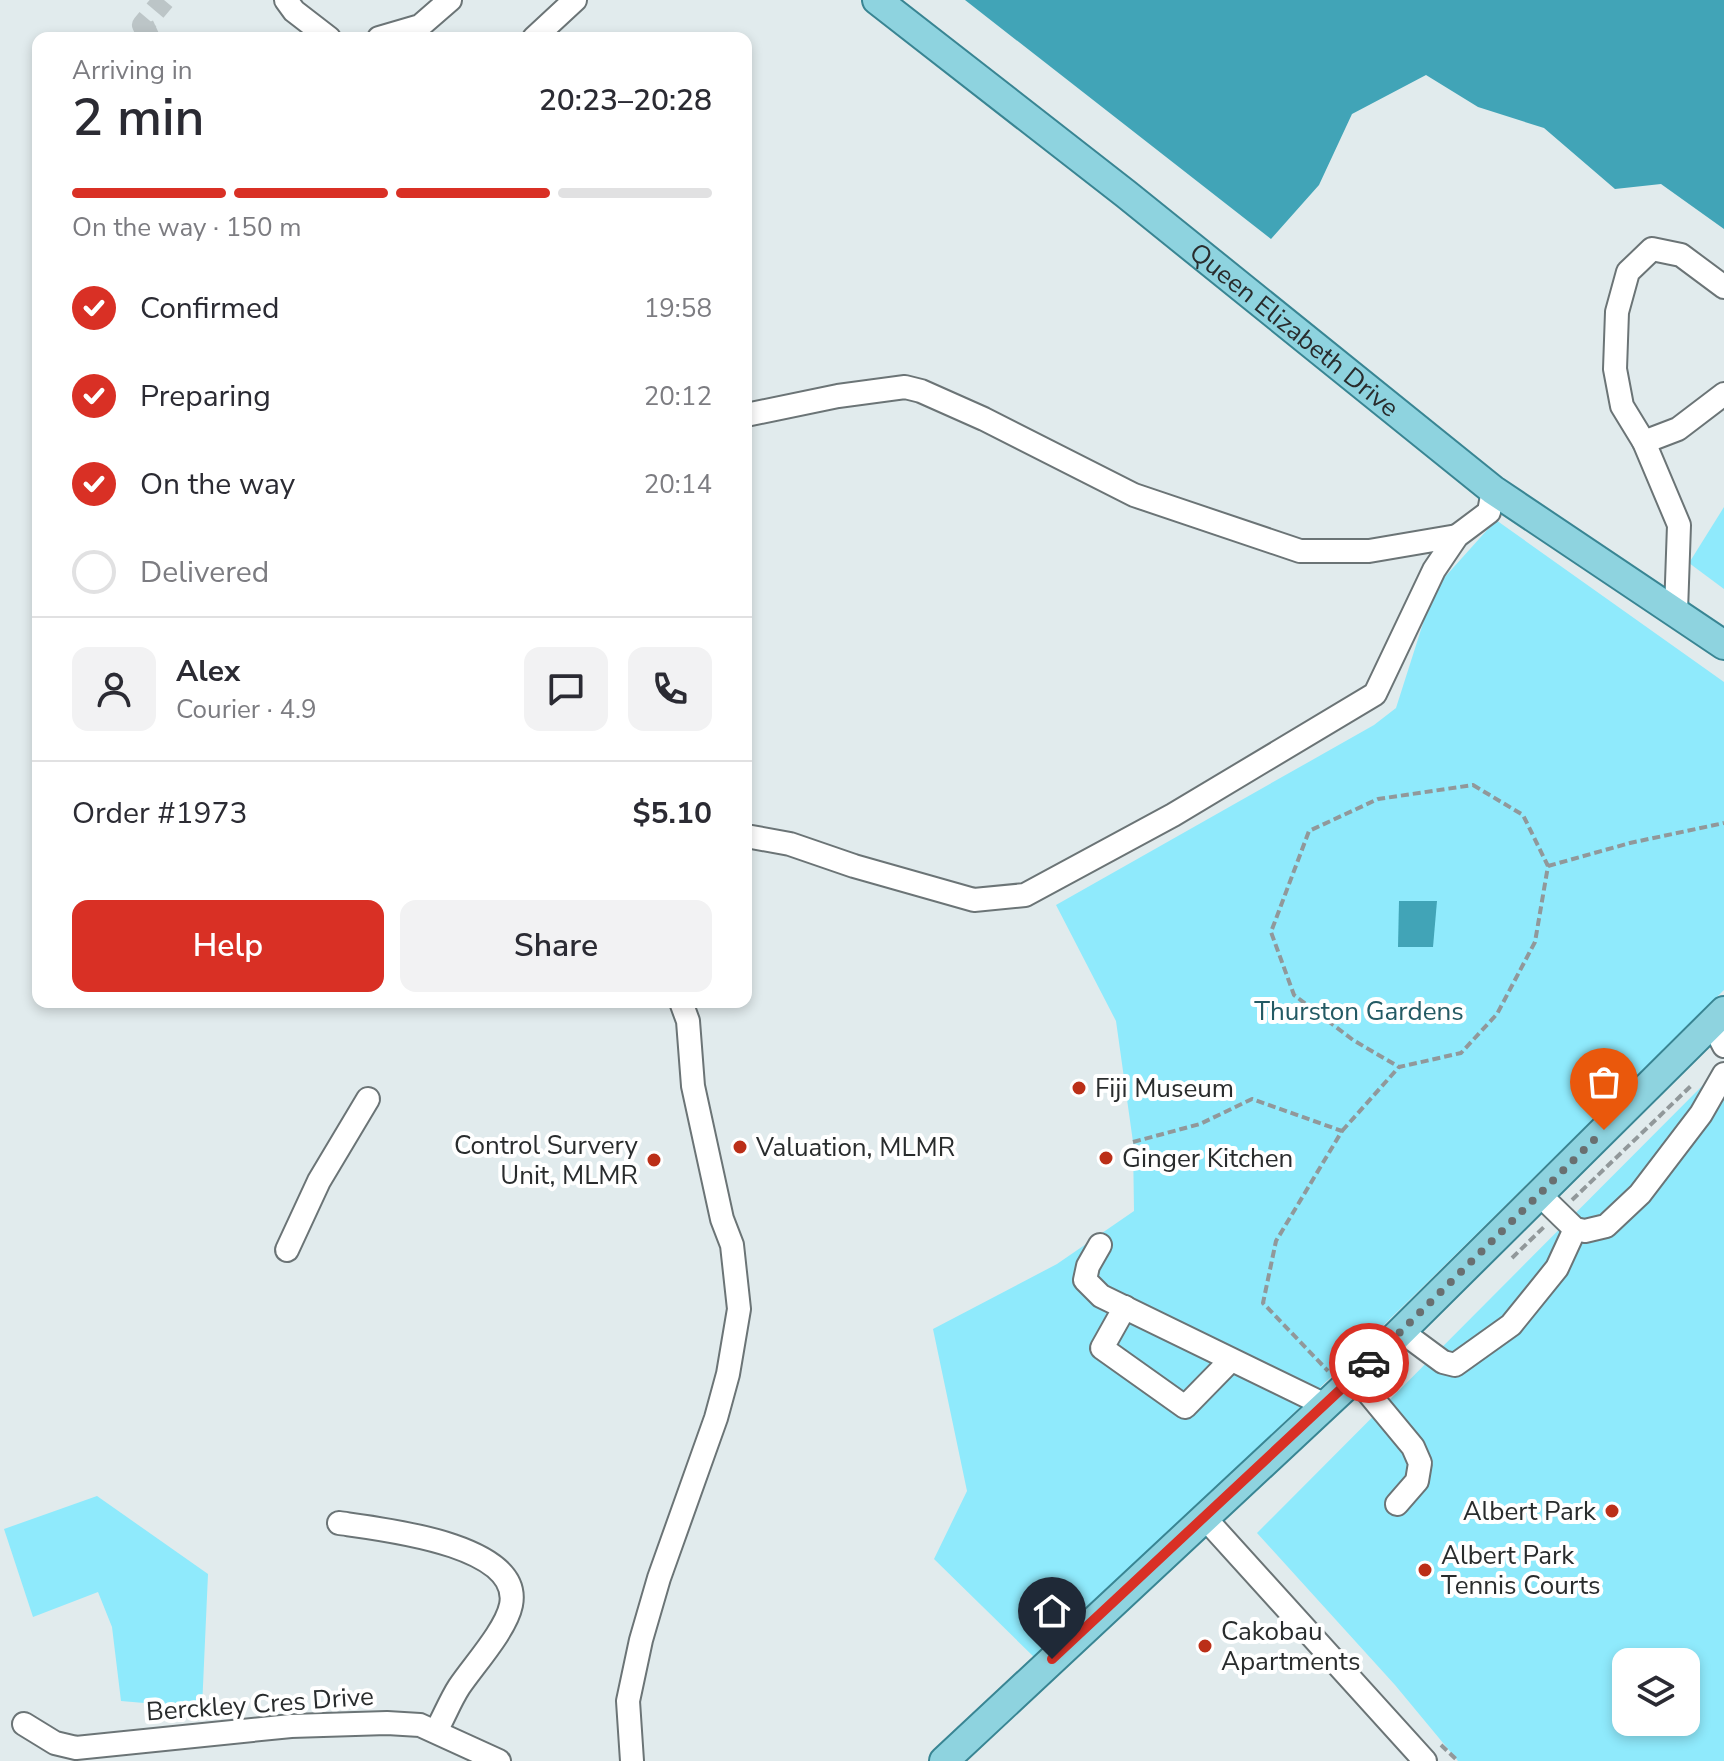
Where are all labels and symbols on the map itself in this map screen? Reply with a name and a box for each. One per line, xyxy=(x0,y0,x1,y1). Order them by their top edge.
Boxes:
street label: Queen Elizabeth Drive xyxy=(1182,235,1406,425)
park label: Thurston Gardens xyxy=(1254,994,1464,1029)
pin xyxy=(1570,1048,1638,1130)
place label: Fiji Museum xyxy=(1095,1071,1234,1106)
marker: Fiji Museum xyxy=(1070,1079,1088,1097)
place label: Control Survery Unit, MLMR xyxy=(454,1128,639,1193)
place label: Valuation, MLMR xyxy=(755,1130,955,1165)
marker: Valuation, MLMR xyxy=(731,1138,749,1156)
place label: Ginger Kitchen xyxy=(1122,1141,1293,1176)
marker: Ginger Kitchen xyxy=(1097,1149,1115,1167)
marker: Control Survery Unit, MLMR xyxy=(645,1151,663,1169)
courier xyxy=(1329,1323,1409,1403)
place label: Albert Park xyxy=(1463,1494,1597,1529)
marker: Albert Park xyxy=(1603,1502,1621,1520)
place label: Albert Park Tennis Courts xyxy=(1441,1538,1600,1603)
marker: Albert Park Tennis Courts xyxy=(1416,1561,1434,1579)
pin xyxy=(1018,1577,1086,1659)
place label: Cakobau Apartments xyxy=(1221,1614,1360,1679)
marker: Cakobau Apartments xyxy=(1196,1637,1214,1655)
street label: Berckley Cres Drive xyxy=(145,1679,375,1729)

